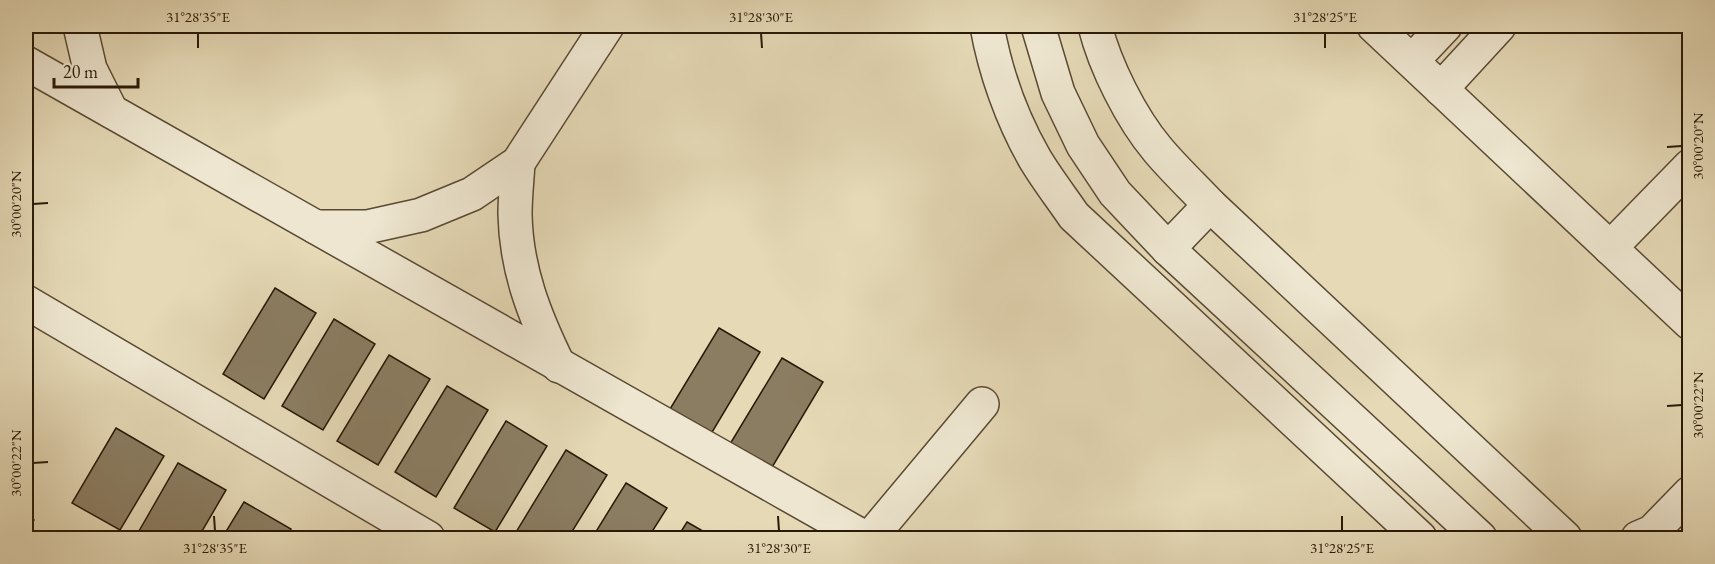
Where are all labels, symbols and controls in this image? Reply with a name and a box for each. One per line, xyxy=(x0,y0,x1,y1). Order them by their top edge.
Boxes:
text: 31°28'35"E xyxy=(166,7,231,26)
text: 31°28'30"E xyxy=(729,7,794,26)
text: 31°28'25"E xyxy=(1293,7,1358,26)
scale bar xyxy=(54,51,138,89)
text: 20 m xyxy=(63,60,98,83)
text: 30°00'20"N xyxy=(1688,112,1707,180)
text: 30°00'20"N xyxy=(6,170,25,238)
text: 30°00'22"N xyxy=(1688,371,1707,439)
text: 30°00'22"N xyxy=(6,429,25,497)
text: 31°28'35"E xyxy=(183,538,248,557)
text: 31°28'30"E xyxy=(747,538,812,557)
text: 31°28'25"E xyxy=(1310,538,1375,557)

